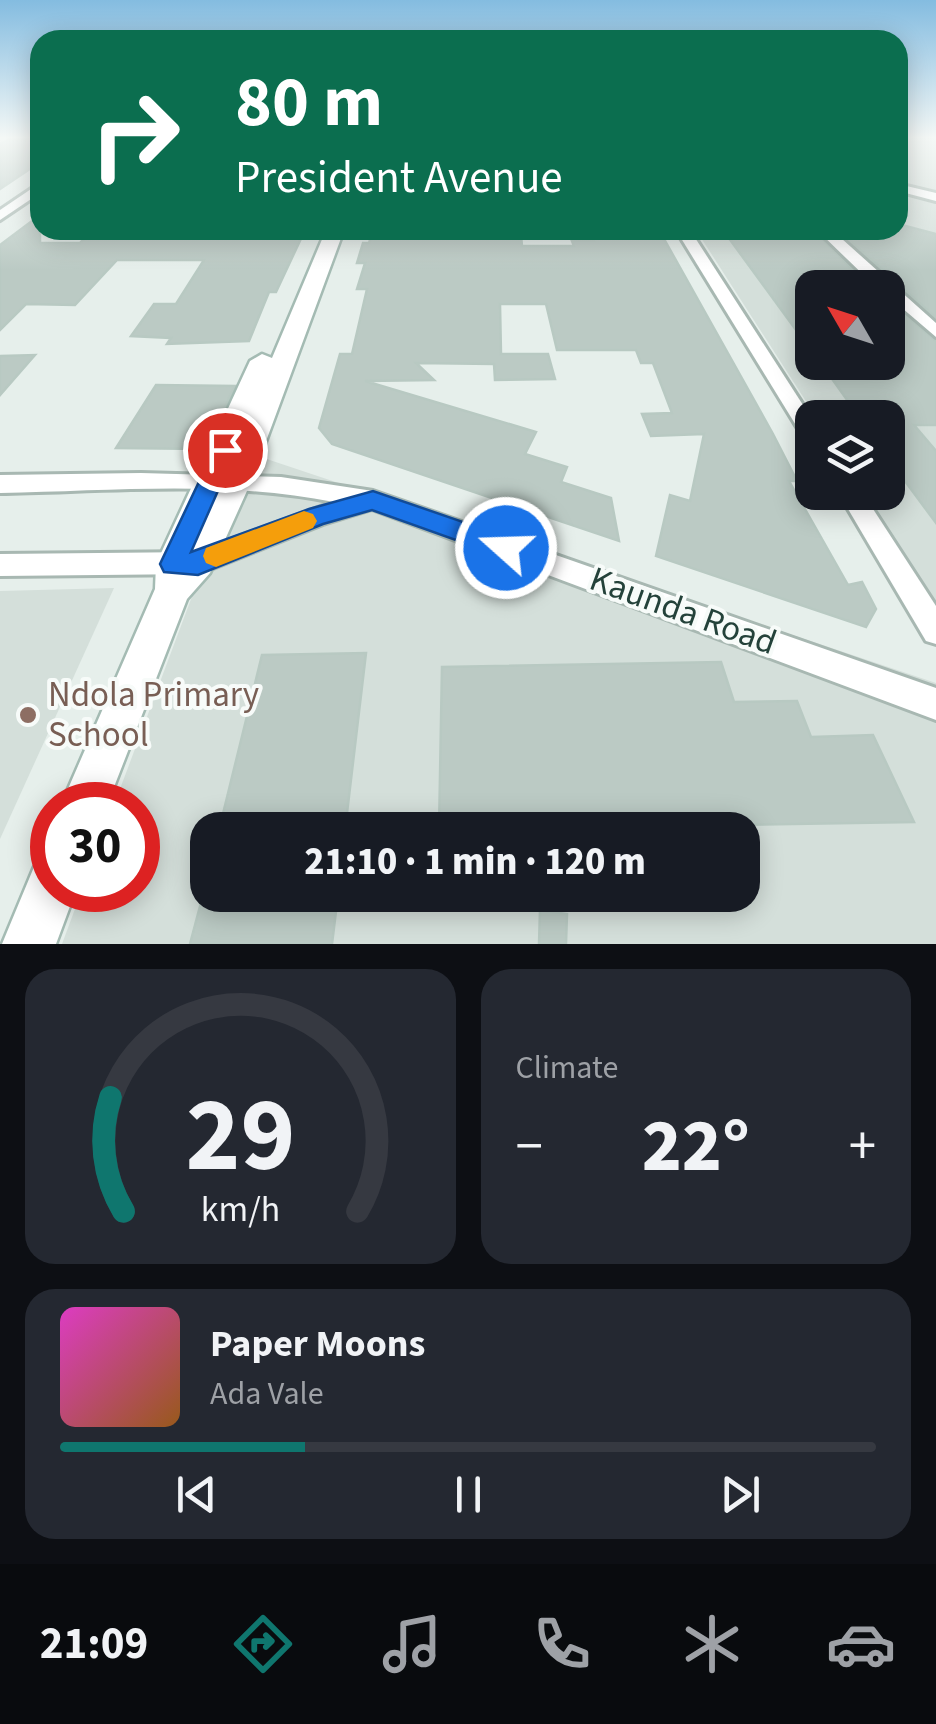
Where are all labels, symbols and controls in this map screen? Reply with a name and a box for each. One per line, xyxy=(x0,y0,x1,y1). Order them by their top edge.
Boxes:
text: 80 m xyxy=(235,53,383,153)
icon: right xyxy=(70,70,200,200)
text: President Avenue xyxy=(235,146,563,210)
north arrow xyxy=(795,270,905,380)
map controls xyxy=(795,270,905,510)
button: layers xyxy=(795,400,905,510)
pin xyxy=(183,408,268,493)
icon: arrive xyxy=(198,423,253,478)
position arrow xyxy=(454,496,558,600)
street label: Kaunda Road xyxy=(583,554,783,668)
place label: Ndola Primary School xyxy=(48,670,259,760)
marker: Ndola Primary School xyxy=(17,704,39,726)
speed limit sign: 30 xyxy=(30,782,160,912)
text: 21:10 · 1 min · 120 m xyxy=(304,835,646,889)
text: Climate xyxy=(516,1045,618,1091)
text: 29 xyxy=(185,1063,295,1211)
text: 22° xyxy=(642,1093,750,1200)
text: − xyxy=(516,1108,543,1186)
text: + xyxy=(849,1108,876,1186)
text: km/h xyxy=(201,1184,280,1235)
text: Paper Moons xyxy=(210,1317,425,1371)
text: Ada Vale xyxy=(210,1371,324,1417)
icon: previous xyxy=(169,1467,224,1522)
icon: pause xyxy=(441,1467,496,1522)
icon: next xyxy=(713,1467,768,1522)
icon: directions xyxy=(228,1609,298,1679)
icon: music xyxy=(377,1609,447,1679)
icon: phone xyxy=(527,1609,597,1679)
icon: climate xyxy=(677,1609,747,1679)
icon: car xyxy=(826,1609,896,1679)
text: 21:09 xyxy=(40,1612,148,1676)

